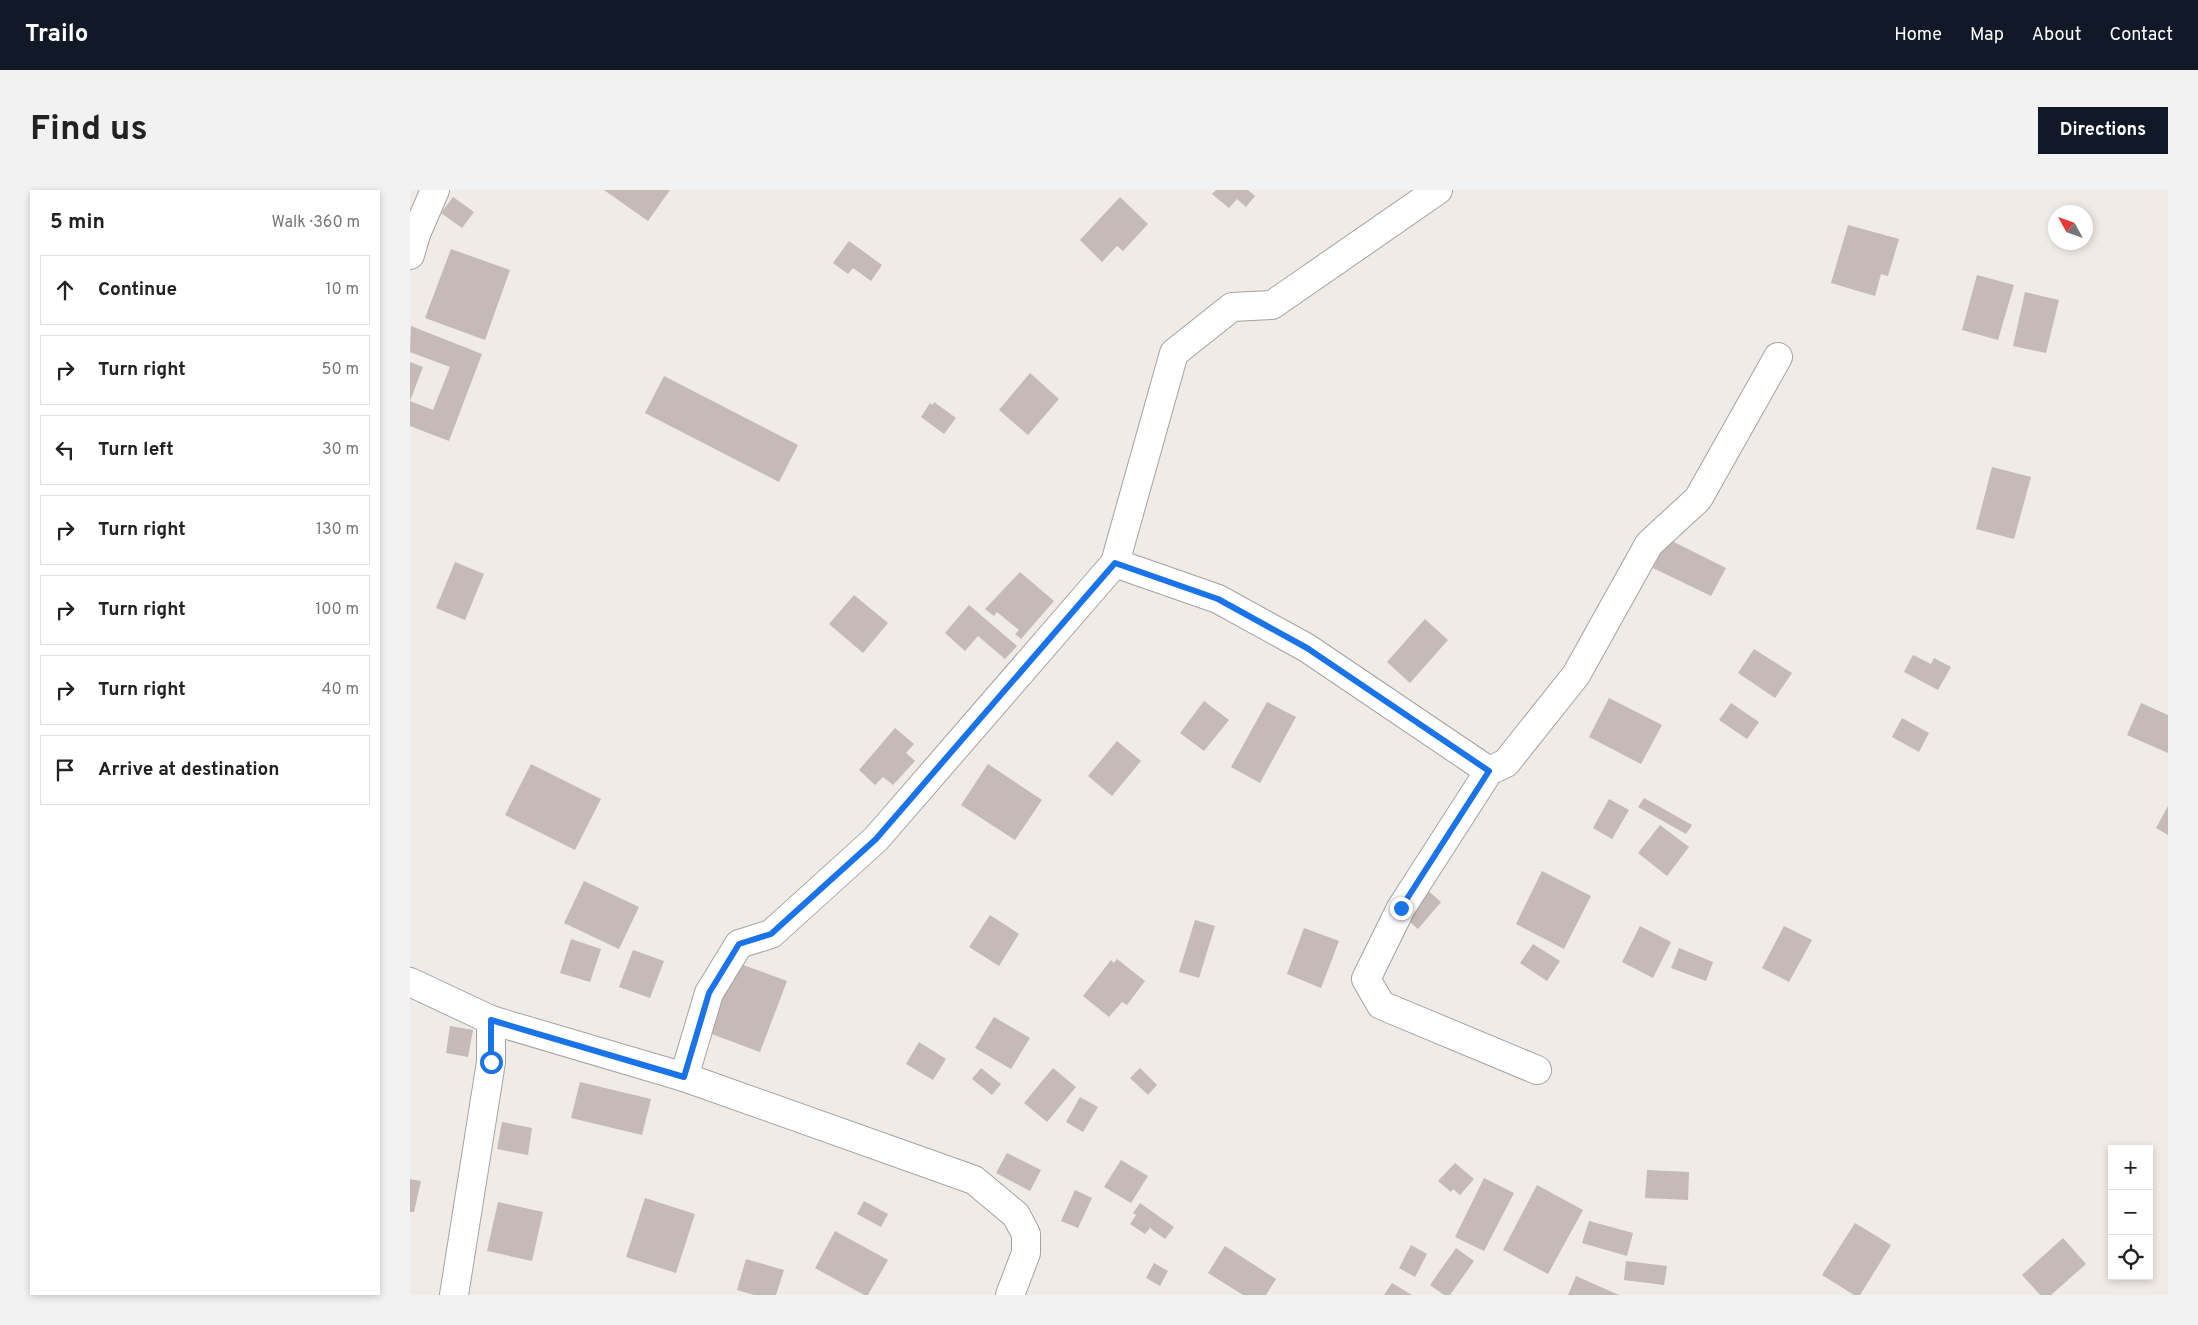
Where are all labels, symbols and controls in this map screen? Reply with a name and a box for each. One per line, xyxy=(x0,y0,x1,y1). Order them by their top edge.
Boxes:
text: Trailo xyxy=(25,20,88,50)
text: Home xyxy=(1894,24,1942,47)
text: Map xyxy=(1970,24,2004,47)
text: About xyxy=(2032,24,2081,47)
text: Contact xyxy=(2109,24,2173,47)
button: Directions xyxy=(2038,107,2168,154)
text: Find us xyxy=(30,108,148,152)
north arrow xyxy=(2048,205,2093,250)
text: 5 min xyxy=(50,209,105,236)
text: Walk · 360 m xyxy=(272,213,360,233)
icon: ahead xyxy=(51,276,79,304)
text: Continue xyxy=(98,278,177,302)
text: 10 m xyxy=(325,280,359,300)
icon: right xyxy=(51,356,79,384)
text: Turn right xyxy=(98,358,186,382)
text: 50 m xyxy=(322,360,359,380)
icon: left xyxy=(51,436,79,464)
text: Turn left xyxy=(98,438,174,462)
text: 30 m xyxy=(322,440,359,460)
icon: right xyxy=(51,516,79,544)
text: Turn right xyxy=(98,518,186,542)
text: 130 m xyxy=(316,520,359,540)
icon: right xyxy=(51,596,79,624)
text: Turn right xyxy=(98,598,186,622)
text: 100 m xyxy=(315,600,359,620)
icon: right xyxy=(51,676,79,704)
text: Turn right xyxy=(98,678,186,702)
text: 40 m xyxy=(321,680,359,700)
icon: arrive xyxy=(51,756,79,784)
text: Arrive at destination xyxy=(98,758,279,782)
route end xyxy=(1390,897,1413,920)
route start xyxy=(480,1051,503,1074)
map controls xyxy=(2108,1145,2153,1280)
button: + xyxy=(2108,1145,2153,1190)
button: − xyxy=(2108,1190,2153,1235)
button: locate xyxy=(2108,1235,2153,1280)

